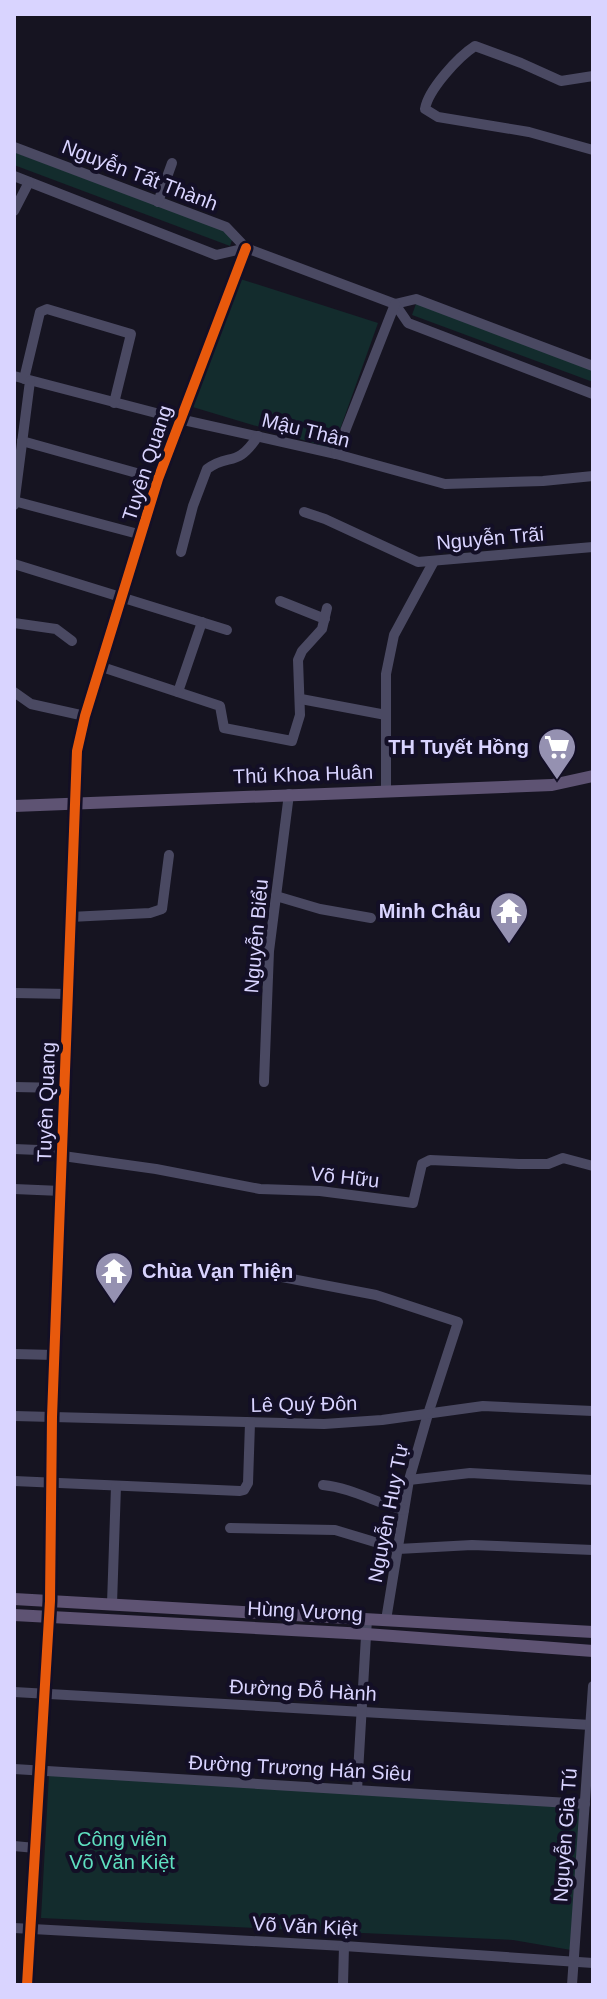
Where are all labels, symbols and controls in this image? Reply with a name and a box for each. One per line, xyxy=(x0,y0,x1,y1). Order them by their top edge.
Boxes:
street label: Nguyễn Tất Thành xyxy=(59,135,221,215)
street label: Tuyên Quang xyxy=(118,402,176,524)
street label: Mậu Thân xyxy=(260,408,352,452)
street label: Nguyễn Trãi xyxy=(435,522,545,554)
supermarket icon: TH Tuyết Hồng xyxy=(536,726,578,781)
place label: TH Tuyết Hồng xyxy=(388,736,529,758)
street label: Thủ Khoa Huân xyxy=(233,761,373,787)
street label: Nguyễn Biểu xyxy=(240,878,272,994)
temple icon: Minh Châu xyxy=(488,890,530,945)
place label: Minh Châu xyxy=(379,900,481,922)
street label: Tuyên Quang xyxy=(33,1041,59,1163)
street label: Võ Hữu xyxy=(310,1162,380,1192)
temple icon: Chùa Vạn Thiện xyxy=(93,1250,135,1305)
place label: Chùa Vạn Thiện xyxy=(142,1260,293,1282)
street label: Lê Quý Đôn xyxy=(250,1392,358,1416)
street label: Nguyễn Huy Tự xyxy=(364,1442,412,1584)
street label: Hùng Vương xyxy=(247,1597,363,1625)
street label: Đường Đỗ Hành xyxy=(229,1675,377,1705)
street label: Đường Trương Hán Siêu xyxy=(188,1751,412,1785)
street label: Nguyễn Gia Tú xyxy=(549,1767,581,1903)
park label: Công viên Võ Văn Kiệt xyxy=(69,1828,175,1873)
street label: Võ Văn Kiệt xyxy=(252,1912,359,1940)

